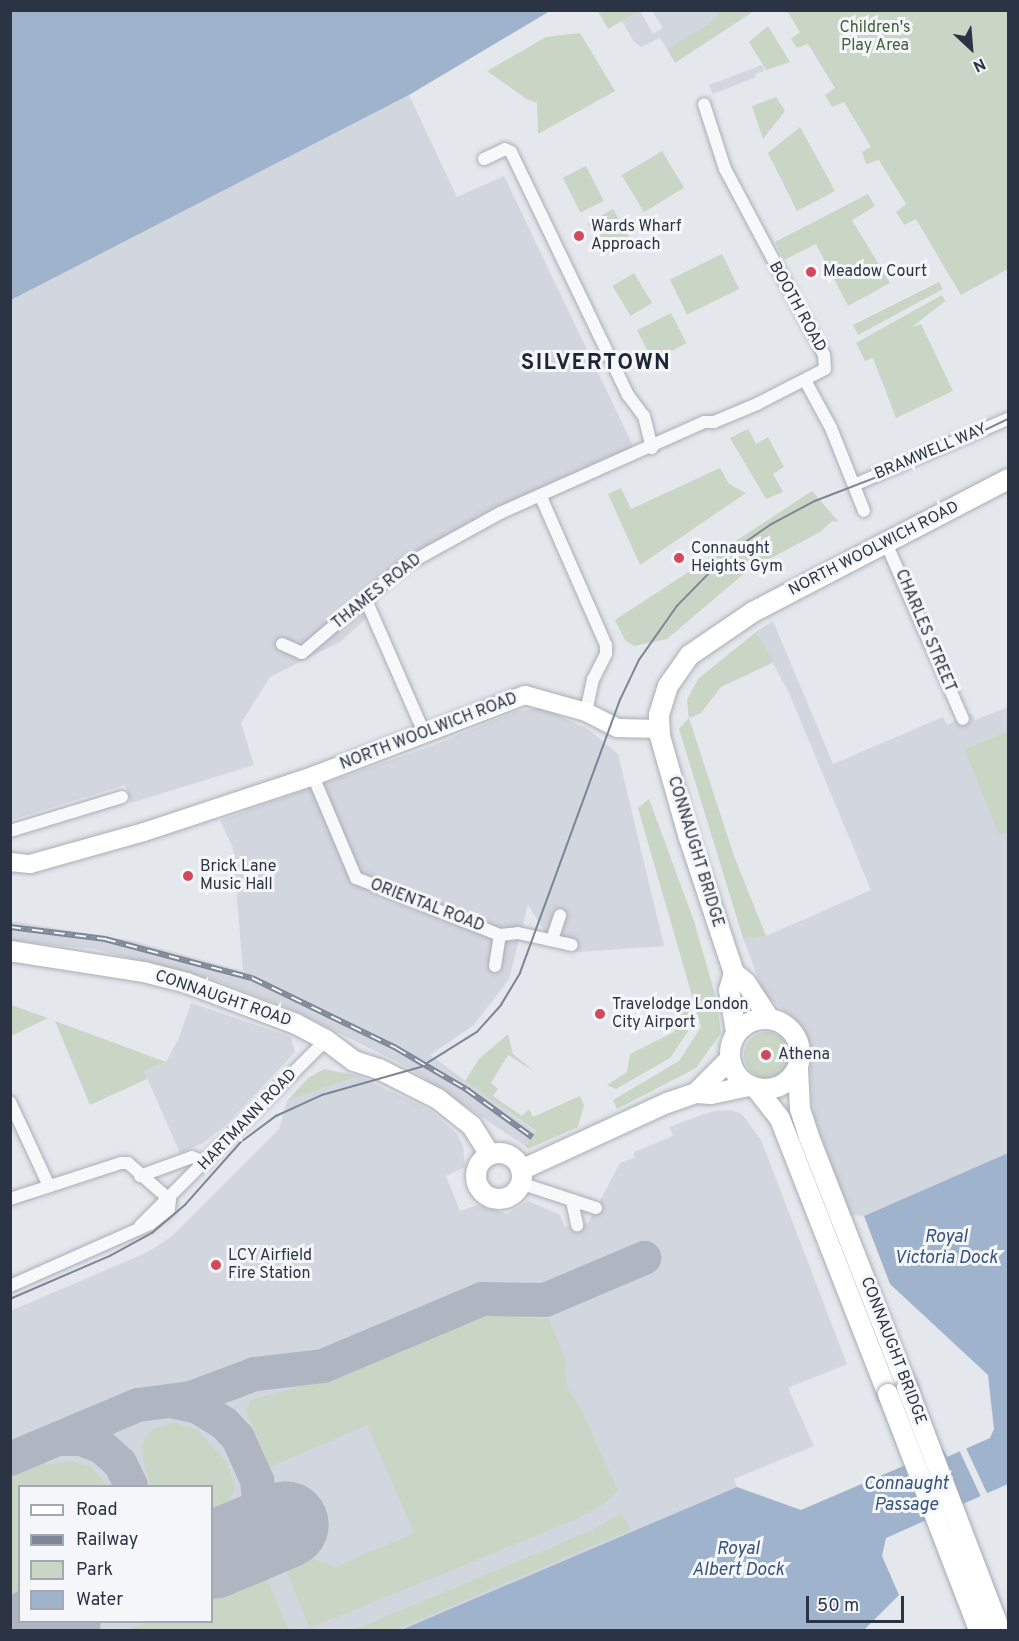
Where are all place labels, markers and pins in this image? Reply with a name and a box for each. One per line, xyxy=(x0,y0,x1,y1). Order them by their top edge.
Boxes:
place label: Wards Wharf Approach xyxy=(591,217,682,255)
marker: Wards Wharf Approach xyxy=(572,229,586,243)
place label: Meadow Court xyxy=(823,262,927,282)
marker: Meadow Court xyxy=(804,265,818,279)
place label: Connaught Heights Gym xyxy=(691,539,783,577)
marker: Connaught Heights Gym xyxy=(672,551,686,565)
place label: Brick Lane Music Hall xyxy=(200,857,276,895)
marker: Brick Lane Music Hall xyxy=(181,869,195,883)
place label: Travelodge London City Airport xyxy=(612,995,748,1033)
marker: Travelodge London City Airport xyxy=(593,1007,607,1021)
place label: Athena xyxy=(778,1045,830,1065)
marker: Athena xyxy=(759,1048,773,1062)
place label: LCY Airfield Fire Station xyxy=(228,1246,313,1284)
marker: LCY Airfield Fire Station xyxy=(209,1258,223,1272)

